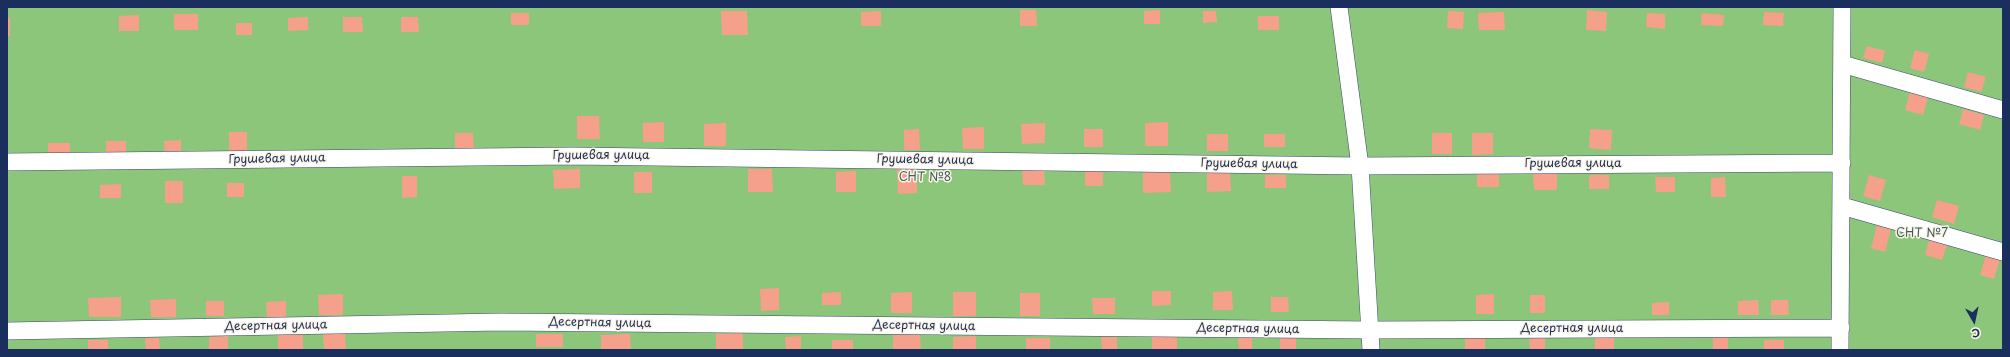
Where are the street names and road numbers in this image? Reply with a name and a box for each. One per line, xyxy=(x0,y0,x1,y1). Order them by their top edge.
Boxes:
street label: Грушевая улица xyxy=(552,149,650,163)
street label: Грушевая улица xyxy=(228,151,326,167)
street label: Грушевая улица xyxy=(876,152,974,168)
street label: Грушевая улица xyxy=(1200,156,1298,172)
street label: Грушевая улица xyxy=(1524,157,1622,171)
street label: Десертная улица xyxy=(549,315,651,331)
street label: Десертная улица xyxy=(225,318,327,334)
street label: Десертная улица xyxy=(873,318,975,334)
street label: Десертная улица xyxy=(1197,321,1299,337)
street label: Десертная улица xyxy=(1521,322,1623,336)

